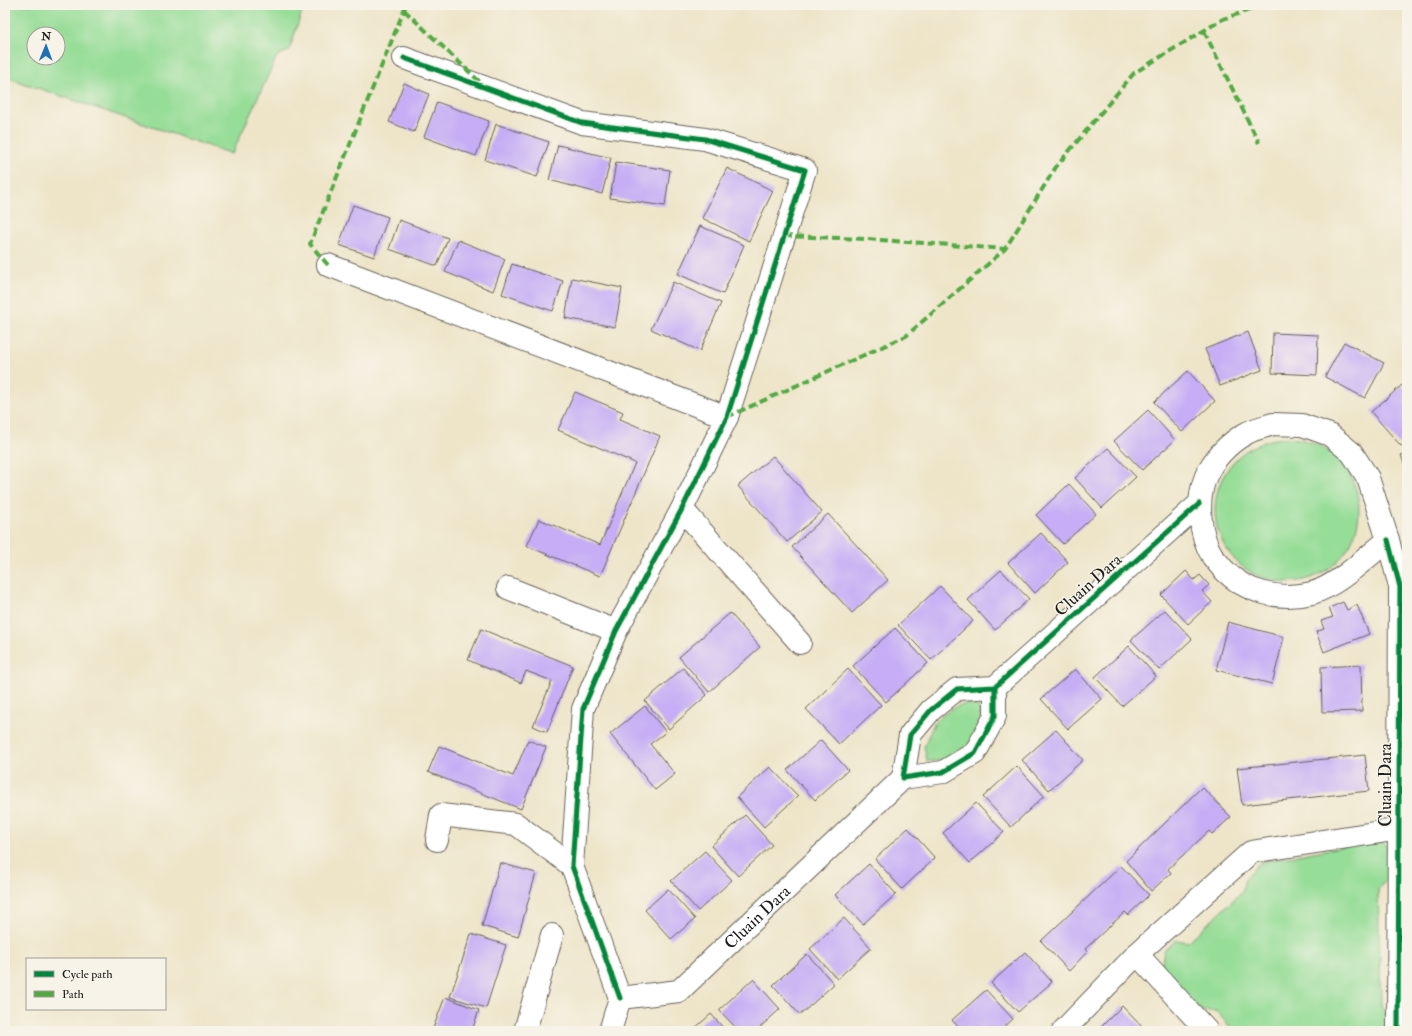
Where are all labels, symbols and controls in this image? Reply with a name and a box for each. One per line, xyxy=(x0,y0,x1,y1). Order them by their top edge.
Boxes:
north arrow xyxy=(26,26,66,66)
text: N xyxy=(40,30,52,43)
street label: Cluain Dara xyxy=(1050,549,1127,621)
street label: Cluain Dara xyxy=(1375,742,1396,827)
street label: Cluain Dara xyxy=(719,880,795,953)
legend xyxy=(26,958,166,1010)
text: Cycle path xyxy=(62,967,113,982)
text: Path xyxy=(62,987,85,1002)

